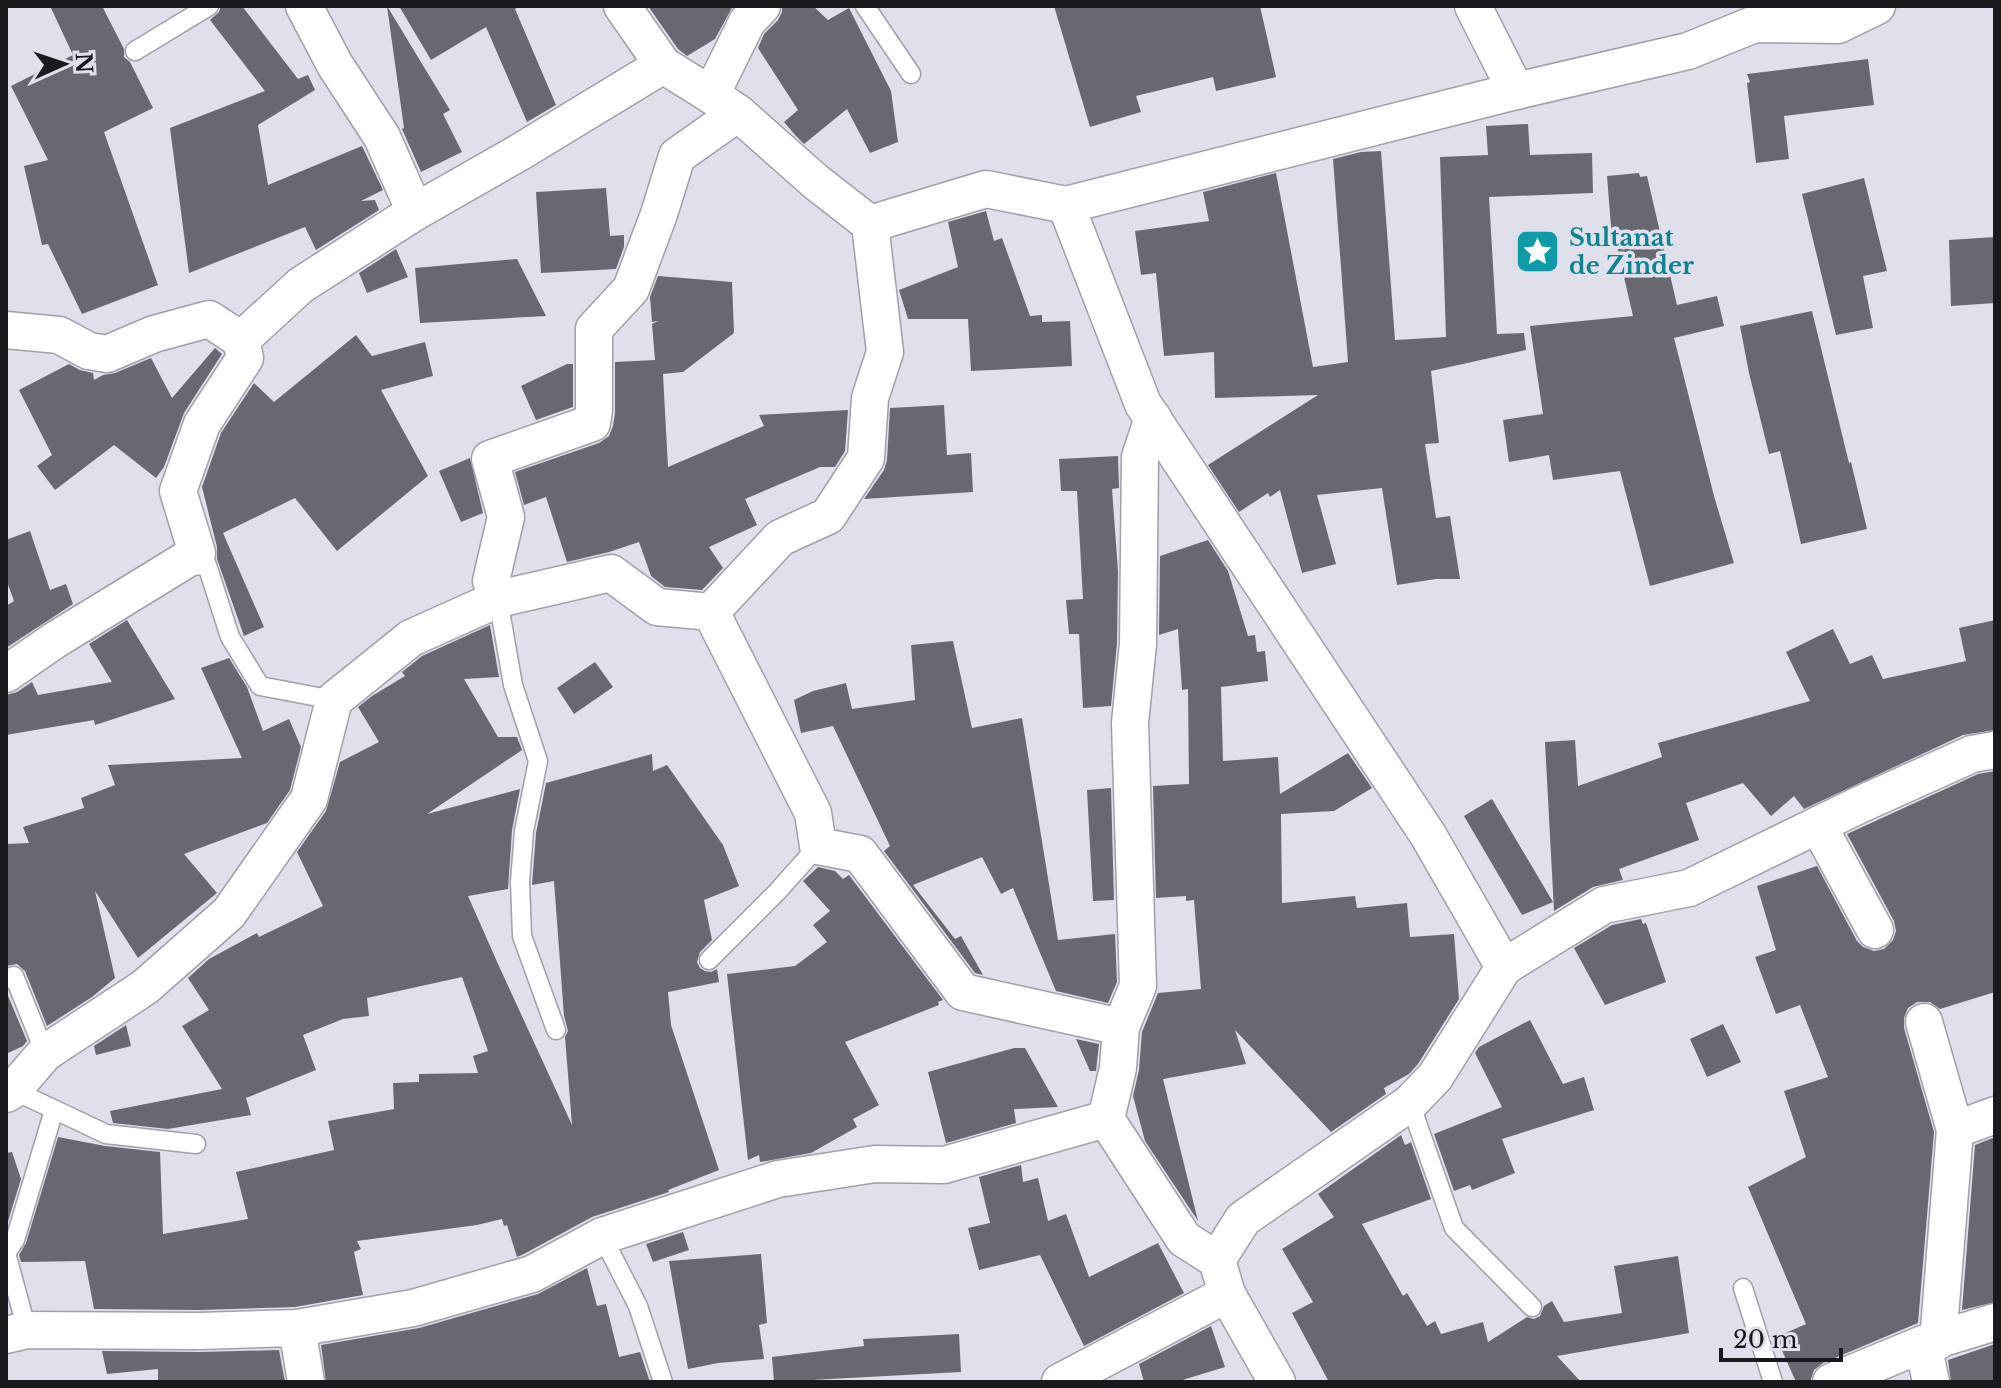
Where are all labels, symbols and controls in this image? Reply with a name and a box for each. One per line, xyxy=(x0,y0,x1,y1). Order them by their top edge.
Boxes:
north arrow xyxy=(24,24,104,104)
text: N xyxy=(69,52,98,74)
place label: Sultanat de Zinder xyxy=(1569,223,1694,280)
place icon: Sultanat de Zinder xyxy=(1514,227,1562,275)
scale bar xyxy=(1721,1312,1841,1362)
text: 20 m xyxy=(1733,1325,1798,1354)

